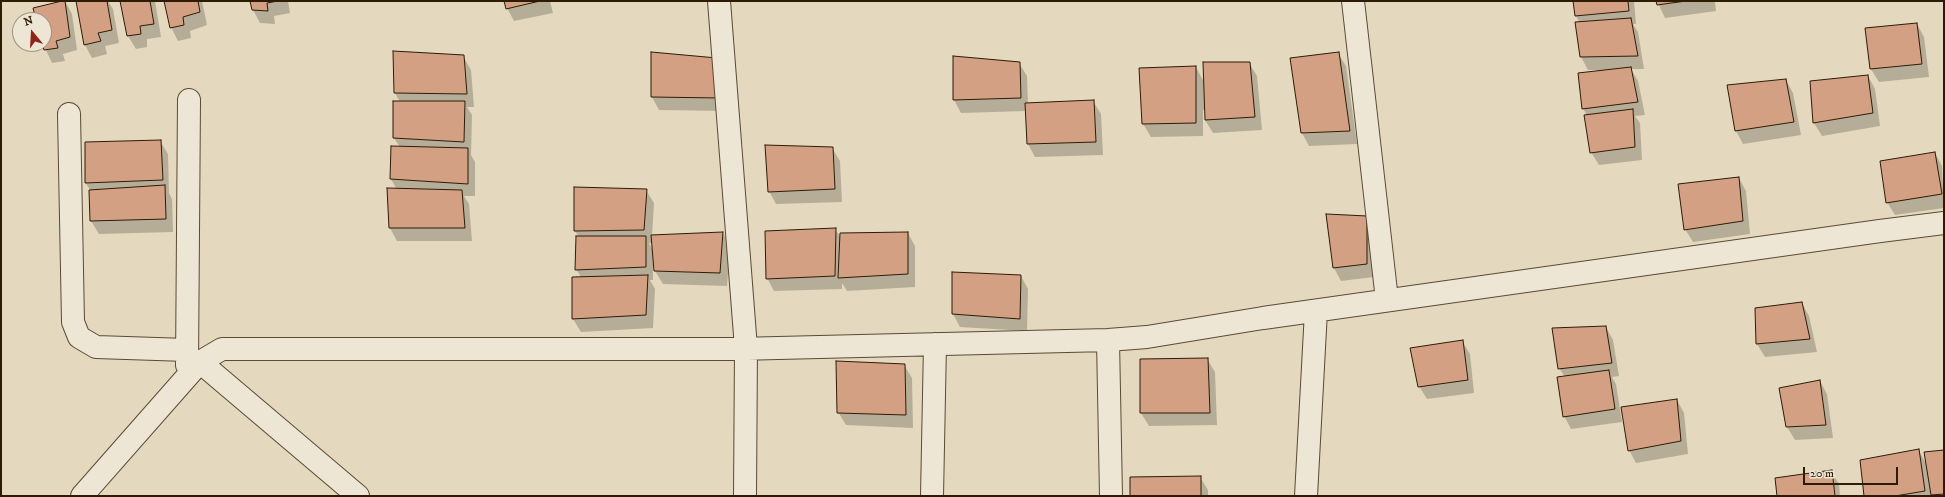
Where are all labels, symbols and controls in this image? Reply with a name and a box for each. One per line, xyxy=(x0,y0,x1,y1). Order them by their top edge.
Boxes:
north arrow xyxy=(12,12,52,52)
text: N xyxy=(22,13,35,30)
scale bar xyxy=(1805,459,1900,485)
text: 20 m xyxy=(1810,466,1834,481)

